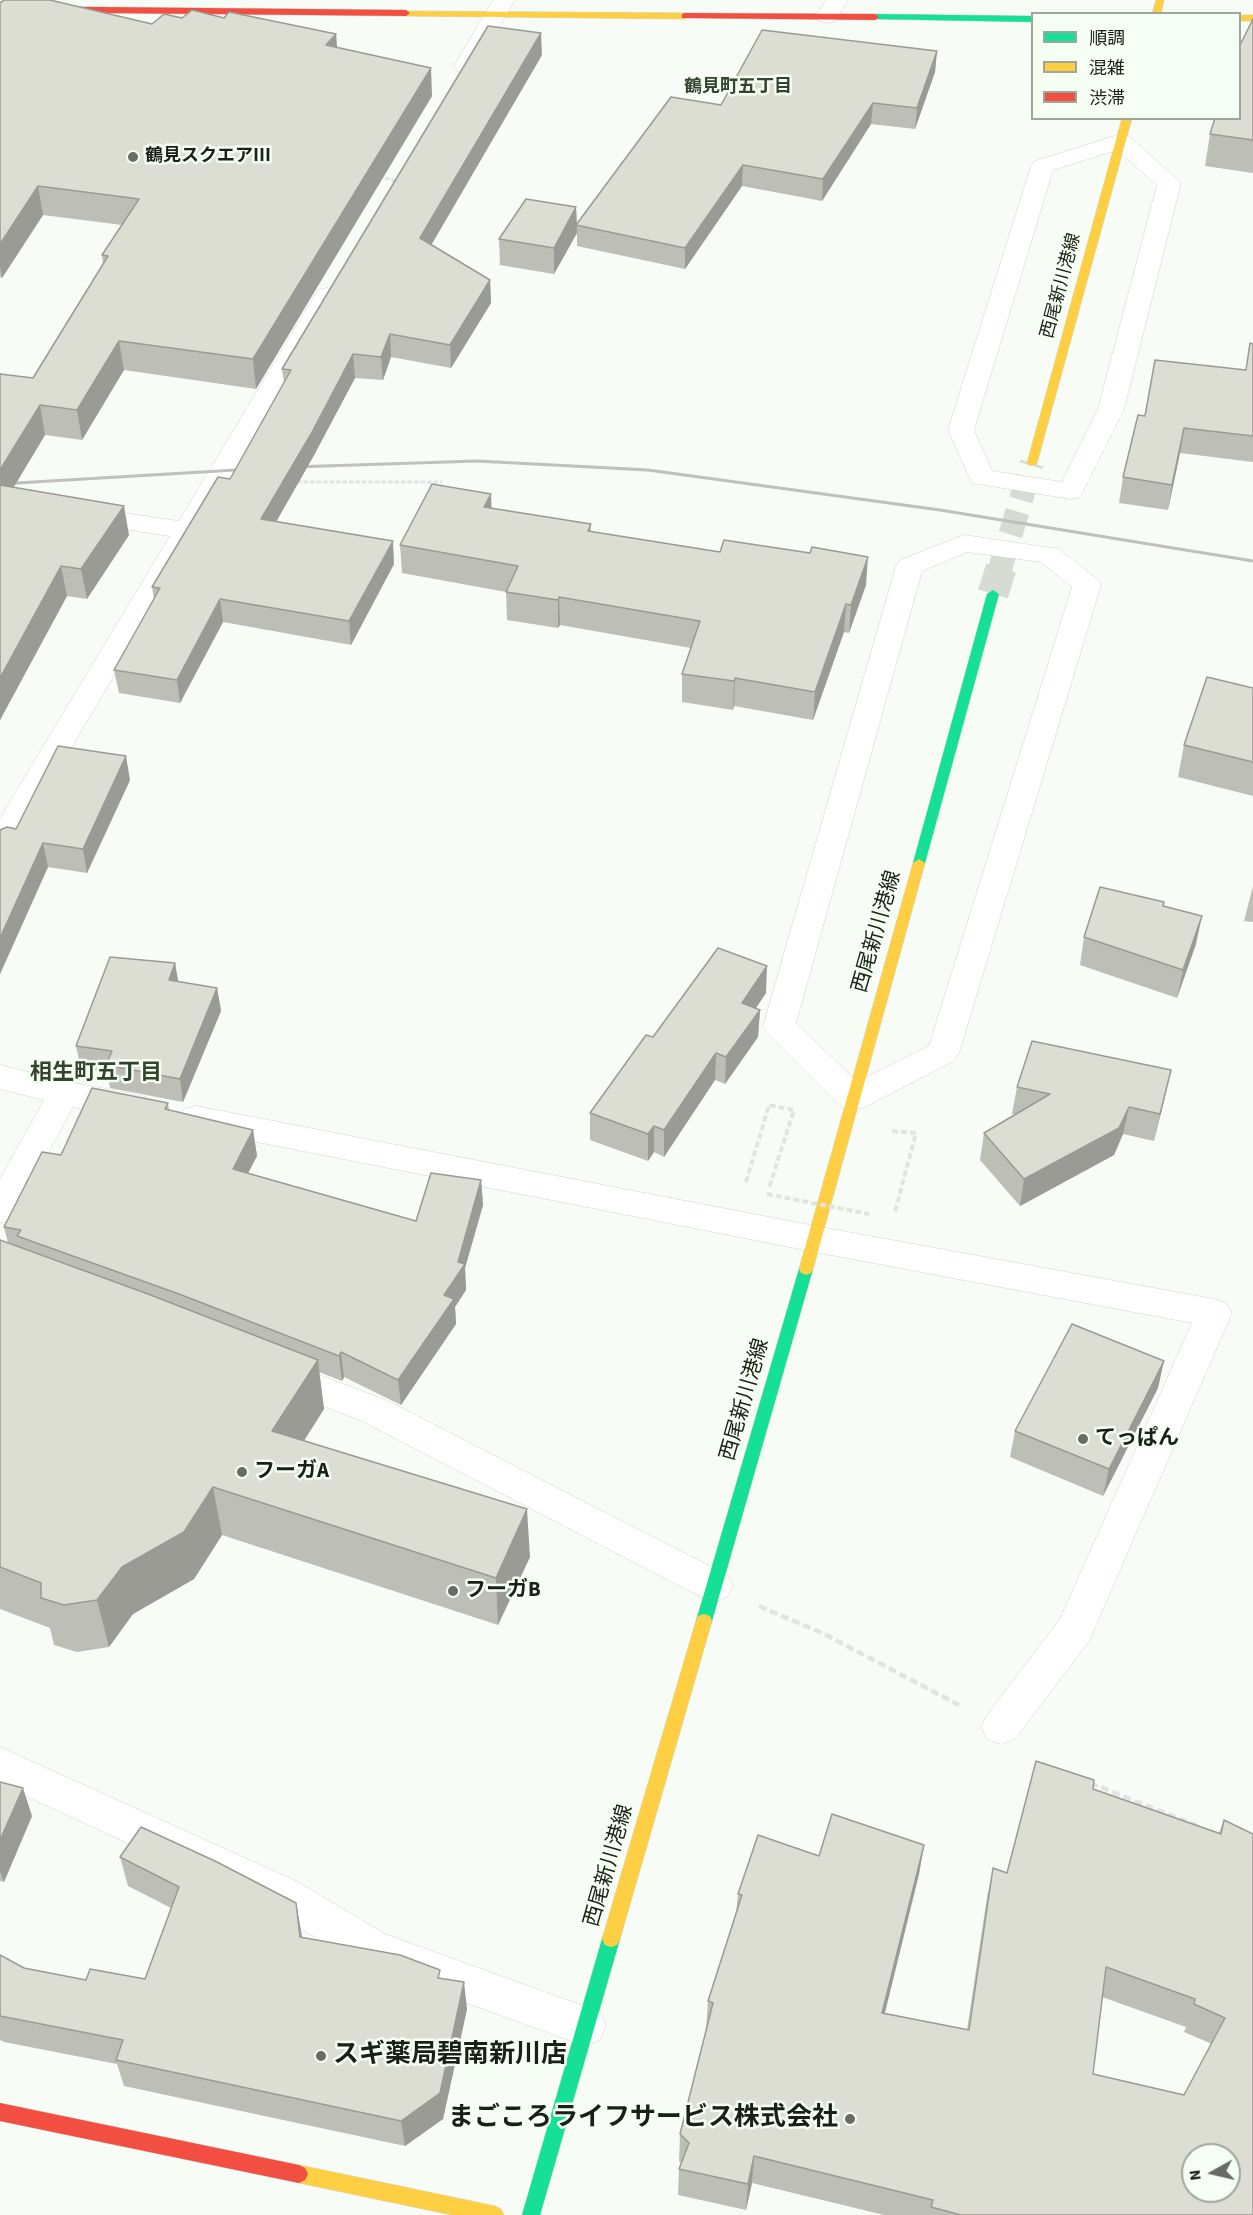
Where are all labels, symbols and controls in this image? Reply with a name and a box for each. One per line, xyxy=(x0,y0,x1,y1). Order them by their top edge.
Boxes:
legend xyxy=(1031,12,1241,120)
text: 順調 xyxy=(1089,26,1125,51)
text: 混雑 xyxy=(1089,56,1125,81)
district label: 鶴見町五丁目 xyxy=(684,77,792,99)
text: 渋滞 xyxy=(1089,86,1125,111)
place label: 鶴見スクエアⅢ xyxy=(145,146,271,168)
marker: 鶴見スクエアⅢ xyxy=(126,150,140,164)
street label: 西尾新川港線 xyxy=(1038,231,1086,341)
street label: 西尾新川港線 xyxy=(849,868,907,996)
district label: 相生町五丁目 xyxy=(30,1061,162,1087)
street label: 西尾新川港線 xyxy=(717,1336,775,1464)
place label: てっぱん xyxy=(1095,1426,1179,1452)
marker: てっぱん xyxy=(1076,1432,1090,1446)
place label: フーガA xyxy=(254,1459,329,1485)
marker: フーガA xyxy=(235,1465,249,1479)
place label: フーガB xyxy=(465,1578,541,1604)
marker: フーガB xyxy=(446,1584,460,1598)
street label: 西尾新川港線 xyxy=(581,1802,639,1930)
place label: スギ薬局碧南新川店 xyxy=(333,2040,567,2072)
marker: スギ薬局碧南新川店 xyxy=(314,2049,328,2063)
place label: まごころライフサービス株式会社 xyxy=(448,2103,838,2135)
marker: まごころライフサービス株式会社 xyxy=(843,2112,857,2126)
north arrow xyxy=(1181,2143,1241,2203)
text: N xyxy=(1184,2168,1207,2182)

